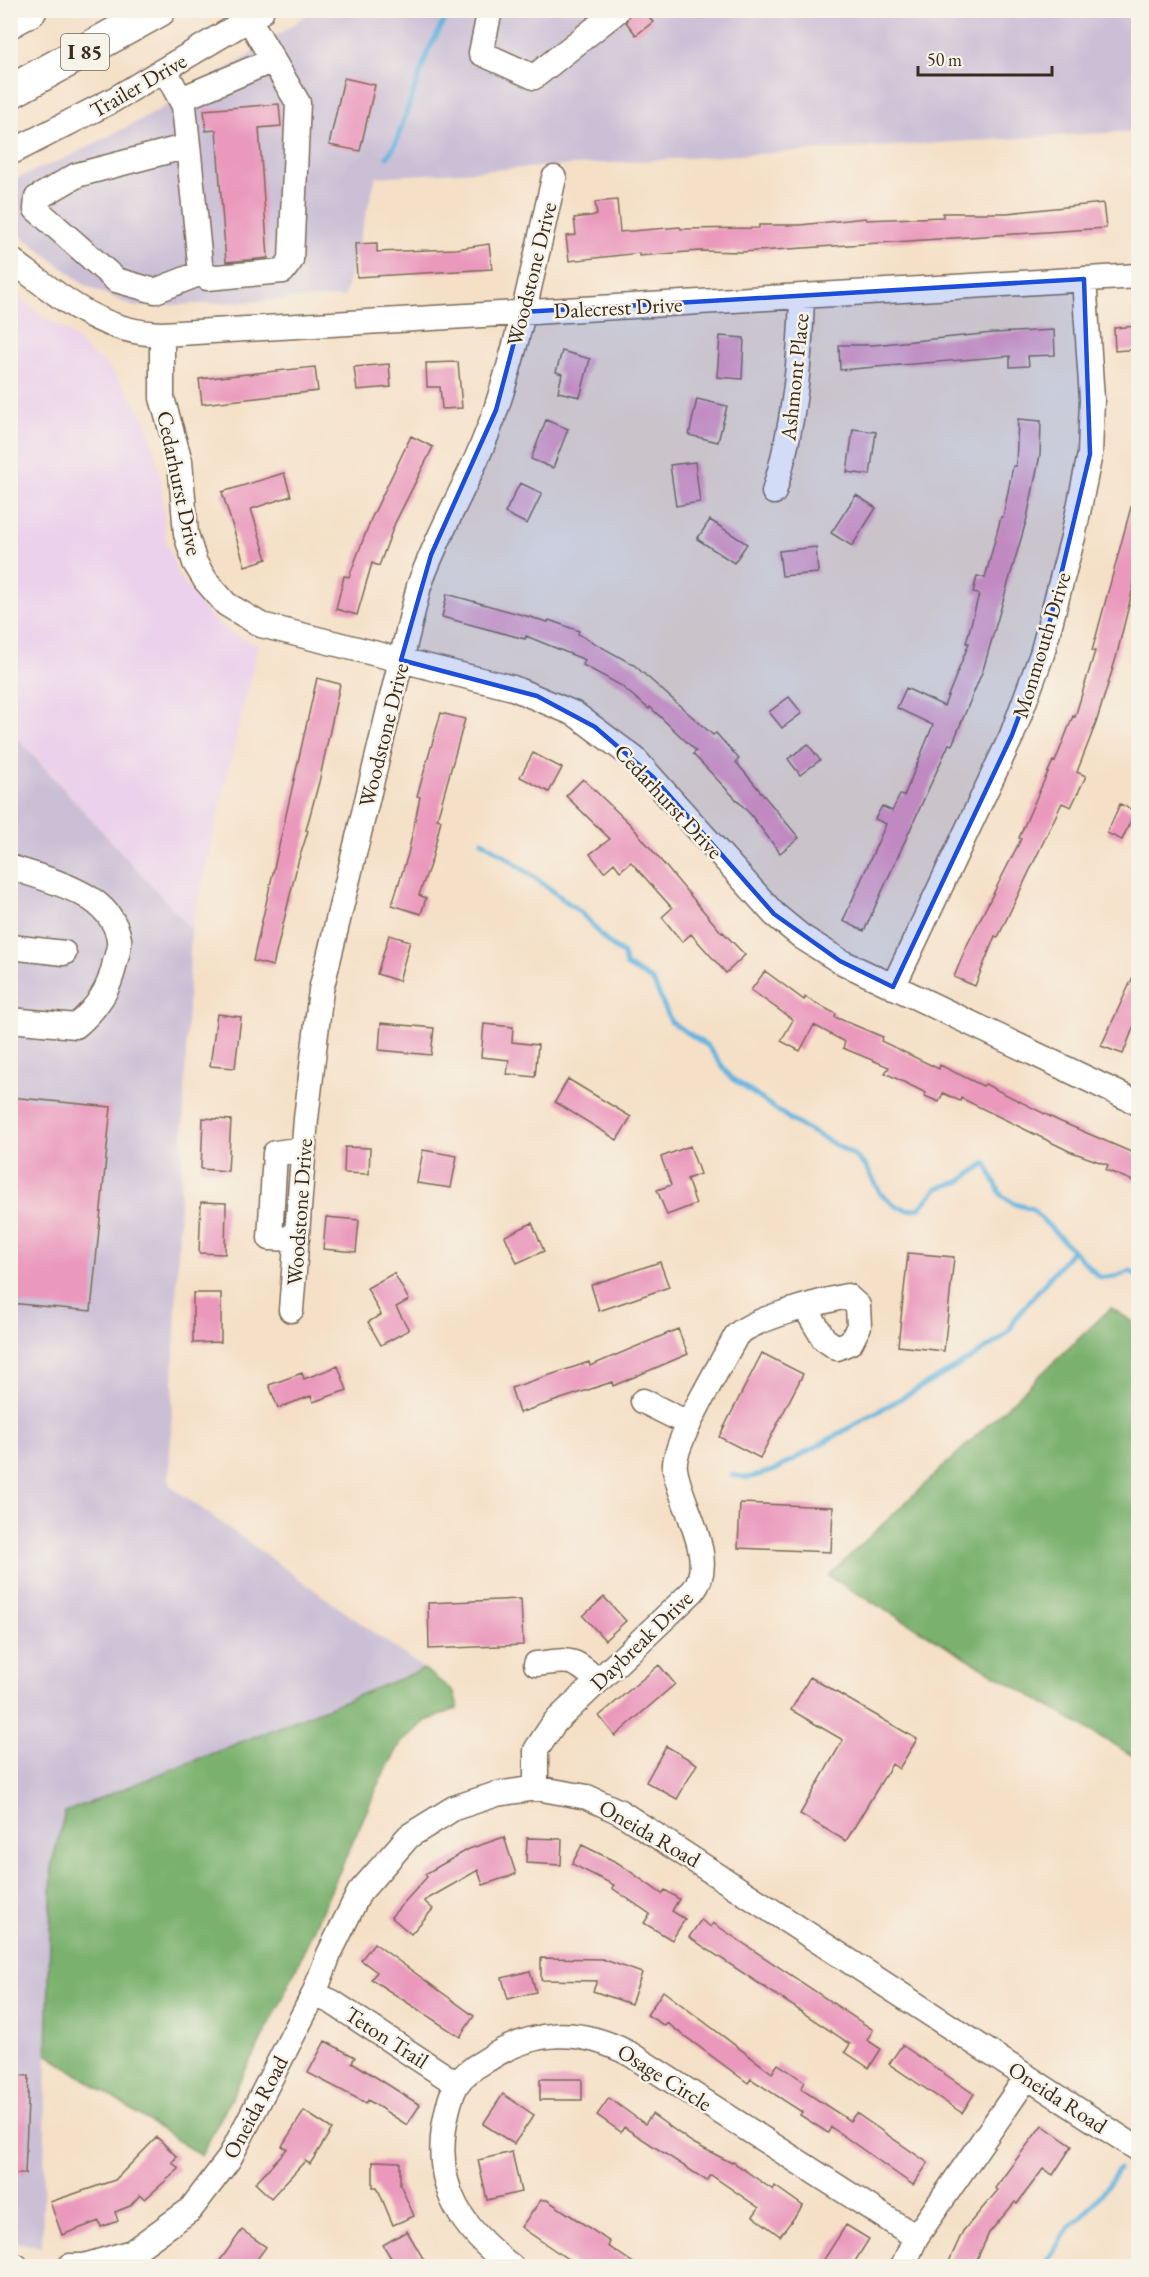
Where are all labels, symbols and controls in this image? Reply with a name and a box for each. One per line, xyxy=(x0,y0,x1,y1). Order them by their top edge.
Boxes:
road number: I 85 xyxy=(61,34,109,70)
scale bar xyxy=(918,39,1052,77)
street label: Trailer Drive xyxy=(85,46,192,125)
text: 50 m xyxy=(927,48,962,71)
street label: Woodstone Drive xyxy=(500,199,563,349)
street label: Dalecrest Drive xyxy=(553,290,684,325)
street label: Ashmont Place xyxy=(773,312,816,443)
street label: Cedarhurst Drive xyxy=(150,408,209,558)
street label: Monmouth Drive xyxy=(1006,568,1078,722)
street label: Woodstone Drive xyxy=(352,660,415,810)
street label: Cedarhurst Drive xyxy=(608,738,730,865)
street label: Woodstone Drive xyxy=(280,1137,319,1287)
street label: Daybreak Drive xyxy=(584,1584,699,1697)
street label: Oneida Road xyxy=(594,1793,707,1875)
street label: Teton Trail xyxy=(339,2000,434,2075)
street label: Osage Circle xyxy=(612,2037,718,2118)
street label: Oneida Road xyxy=(216,2050,295,2164)
street label: Oneida Road xyxy=(1003,2055,1114,2141)

